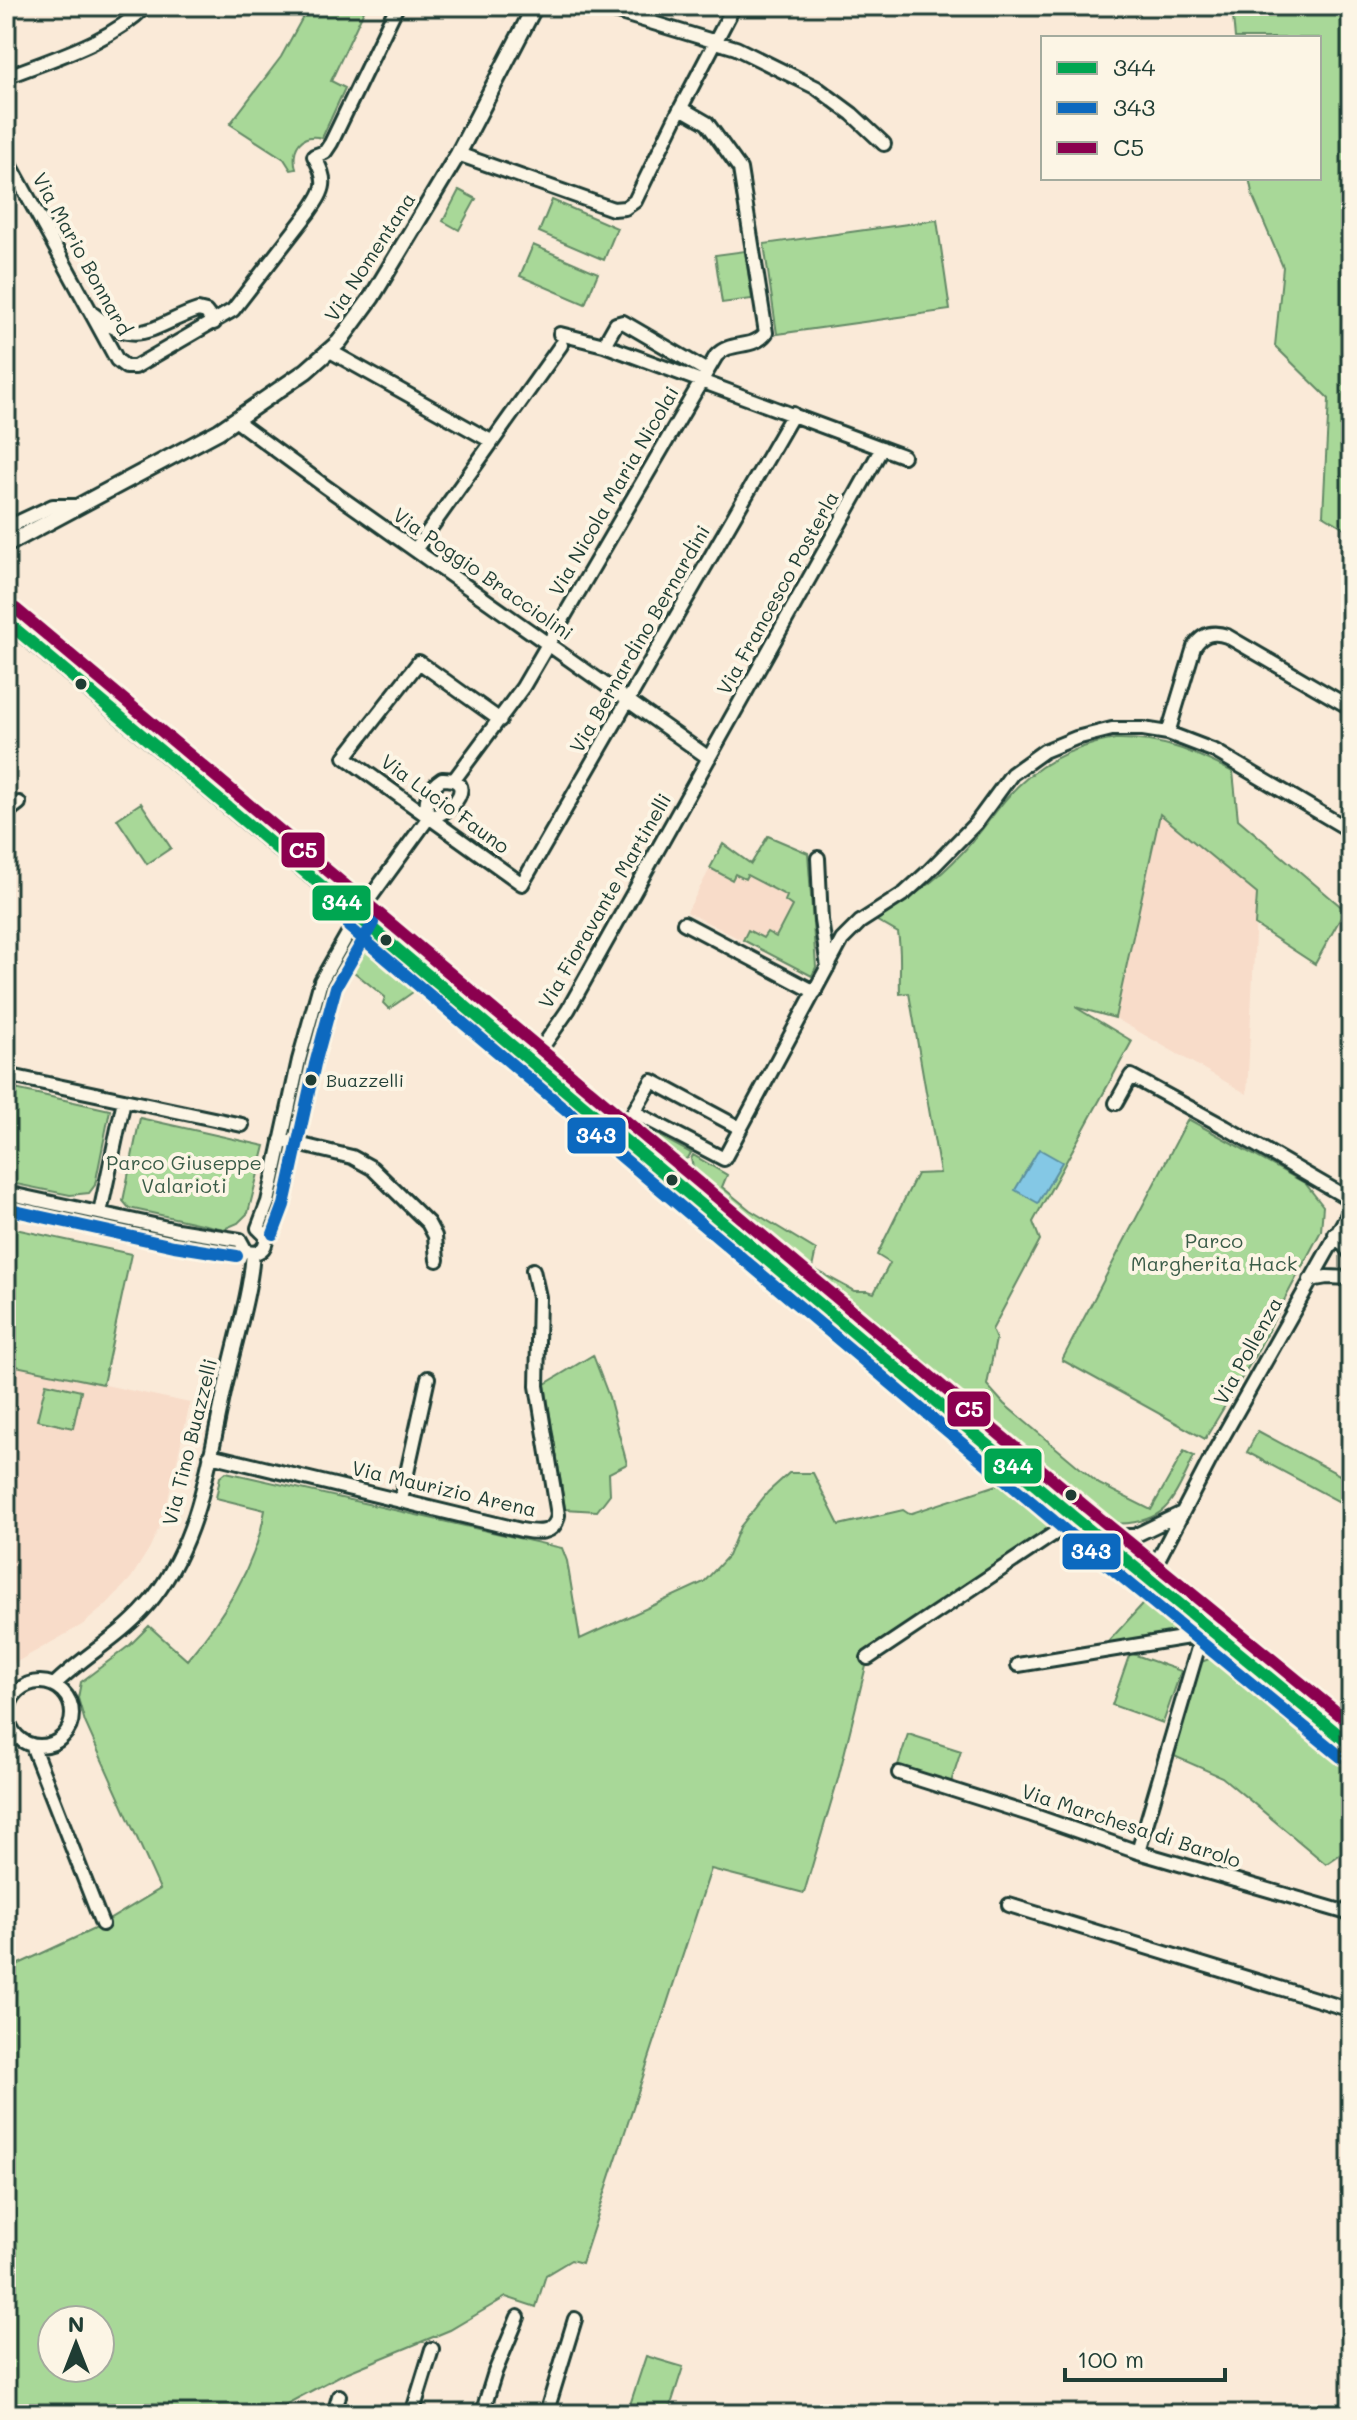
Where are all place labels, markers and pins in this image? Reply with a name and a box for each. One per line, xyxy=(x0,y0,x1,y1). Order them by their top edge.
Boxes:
unlabelled marker xyxy=(73,676,89,692)
unlabelled marker xyxy=(378,932,394,948)
place label: Buazzelli xyxy=(326,1068,404,1092)
marker: Buazzelli xyxy=(303,1072,319,1088)
unlabelled marker xyxy=(664,1172,680,1188)
unlabelled marker xyxy=(1063,1487,1079,1503)

